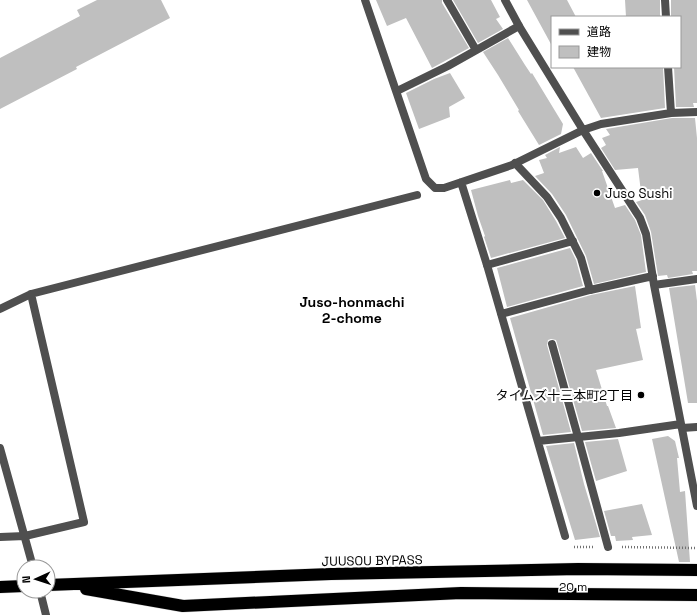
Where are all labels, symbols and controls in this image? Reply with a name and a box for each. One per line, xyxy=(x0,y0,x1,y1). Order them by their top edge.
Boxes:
legend xyxy=(551,16,681,68)
text: 道路 xyxy=(587,24,611,40)
text: 建物 xyxy=(587,44,611,60)
place label: Juso Sushi xyxy=(605,185,673,202)
marker: Juso Sushi xyxy=(592,188,602,198)
district label: Juso-honmachi 2-chome xyxy=(300,293,404,327)
place label: タイムズ十三本町2丁目 xyxy=(495,387,633,404)
marker: タイムズ十三本町2丁目 xyxy=(636,390,646,400)
street label: JUUSOU BYPASS xyxy=(321,551,423,570)
north arrow xyxy=(16,559,56,599)
scale bar xyxy=(553,573,615,599)
text: N xyxy=(19,575,33,584)
text: 20 m xyxy=(559,579,587,595)

